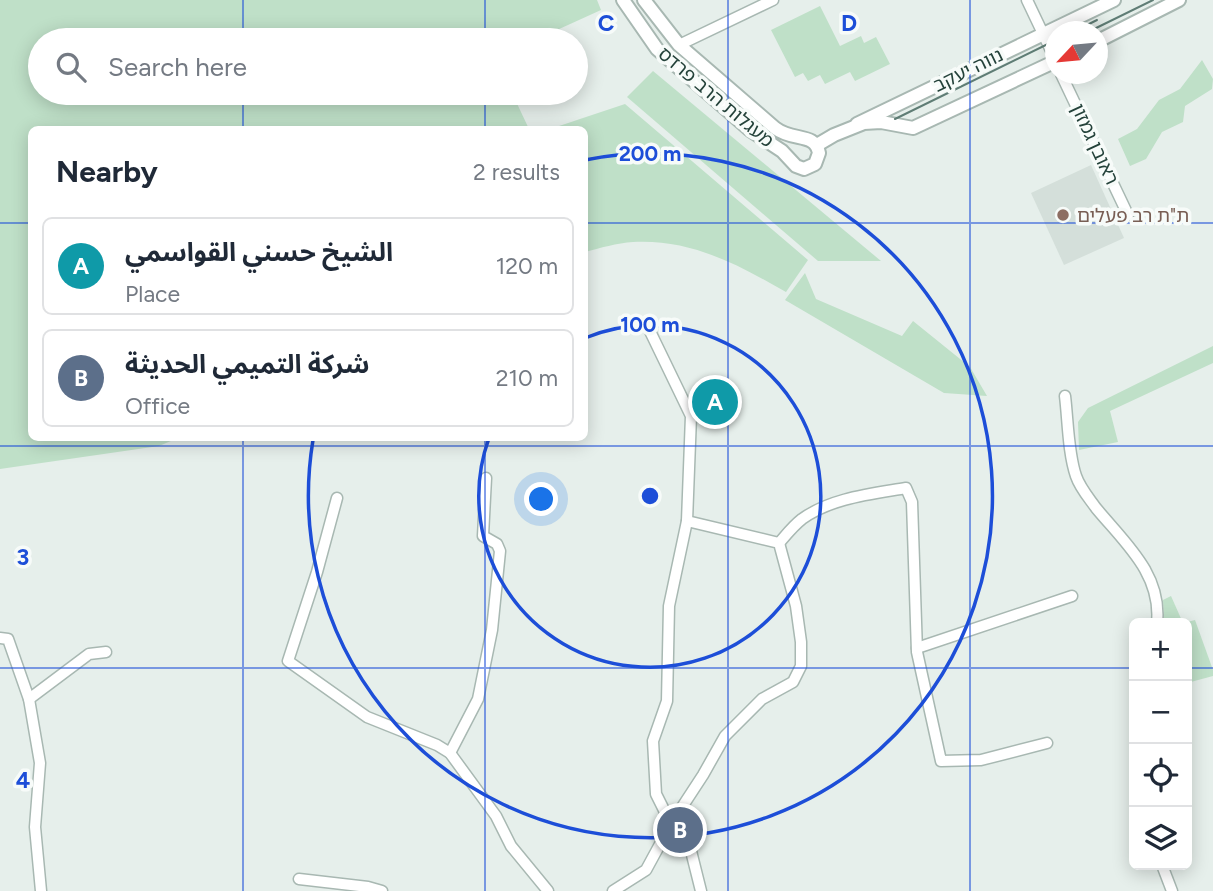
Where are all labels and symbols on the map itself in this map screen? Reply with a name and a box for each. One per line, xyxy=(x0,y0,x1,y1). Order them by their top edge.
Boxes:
text: C xyxy=(598,9,615,37)
text: D xyxy=(841,9,857,37)
north arrow xyxy=(1045,21,1108,84)
street label: מעגלות הרב פרדס xyxy=(654,42,778,152)
street label: נווה יעקב xyxy=(929,43,1007,97)
street label: ראובן גמזון xyxy=(1066,100,1124,188)
text: 200 m xyxy=(619,141,681,166)
place label: ת"ת רב פעלים xyxy=(1077,204,1189,227)
marker: ת"ת רב פעלים xyxy=(1055,207,1071,223)
text: 100 m xyxy=(620,312,680,337)
pin: A xyxy=(692,376,738,428)
your location xyxy=(524,482,558,516)
centre of rings xyxy=(638,484,662,508)
text: 3 xyxy=(17,543,29,571)
text: 4 xyxy=(16,766,30,794)
pin: B xyxy=(657,804,703,856)

